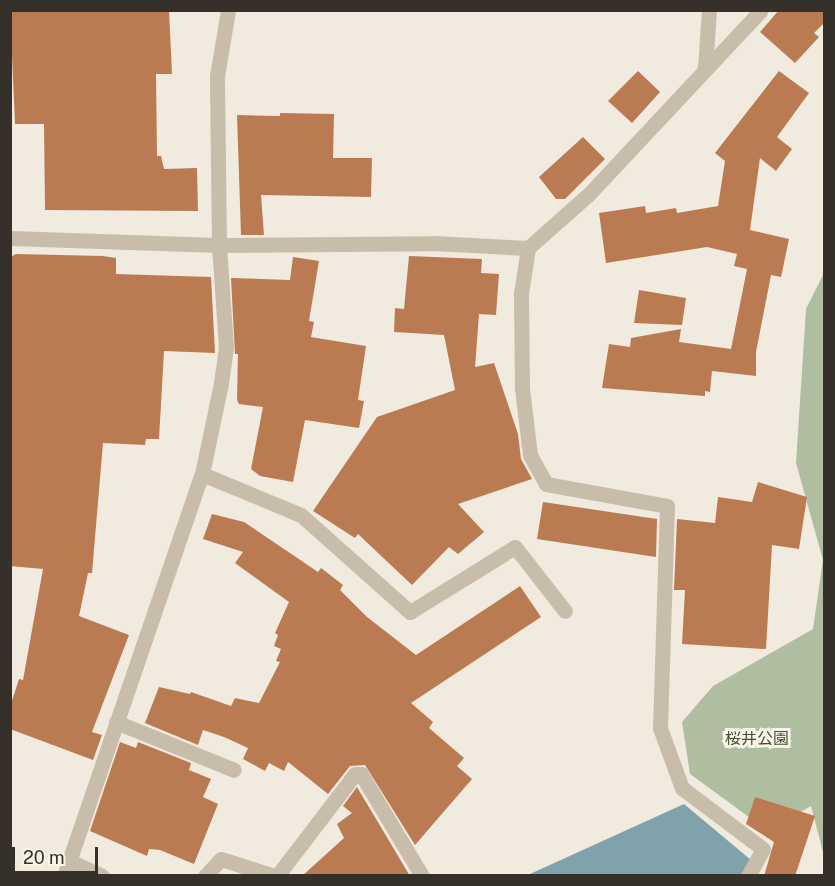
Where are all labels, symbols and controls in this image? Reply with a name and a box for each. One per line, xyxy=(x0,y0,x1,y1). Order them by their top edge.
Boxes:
park label: 桜井公園 xyxy=(725,729,789,749)
scale bar xyxy=(15,835,100,873)
text: 20 m xyxy=(23,847,65,868)

